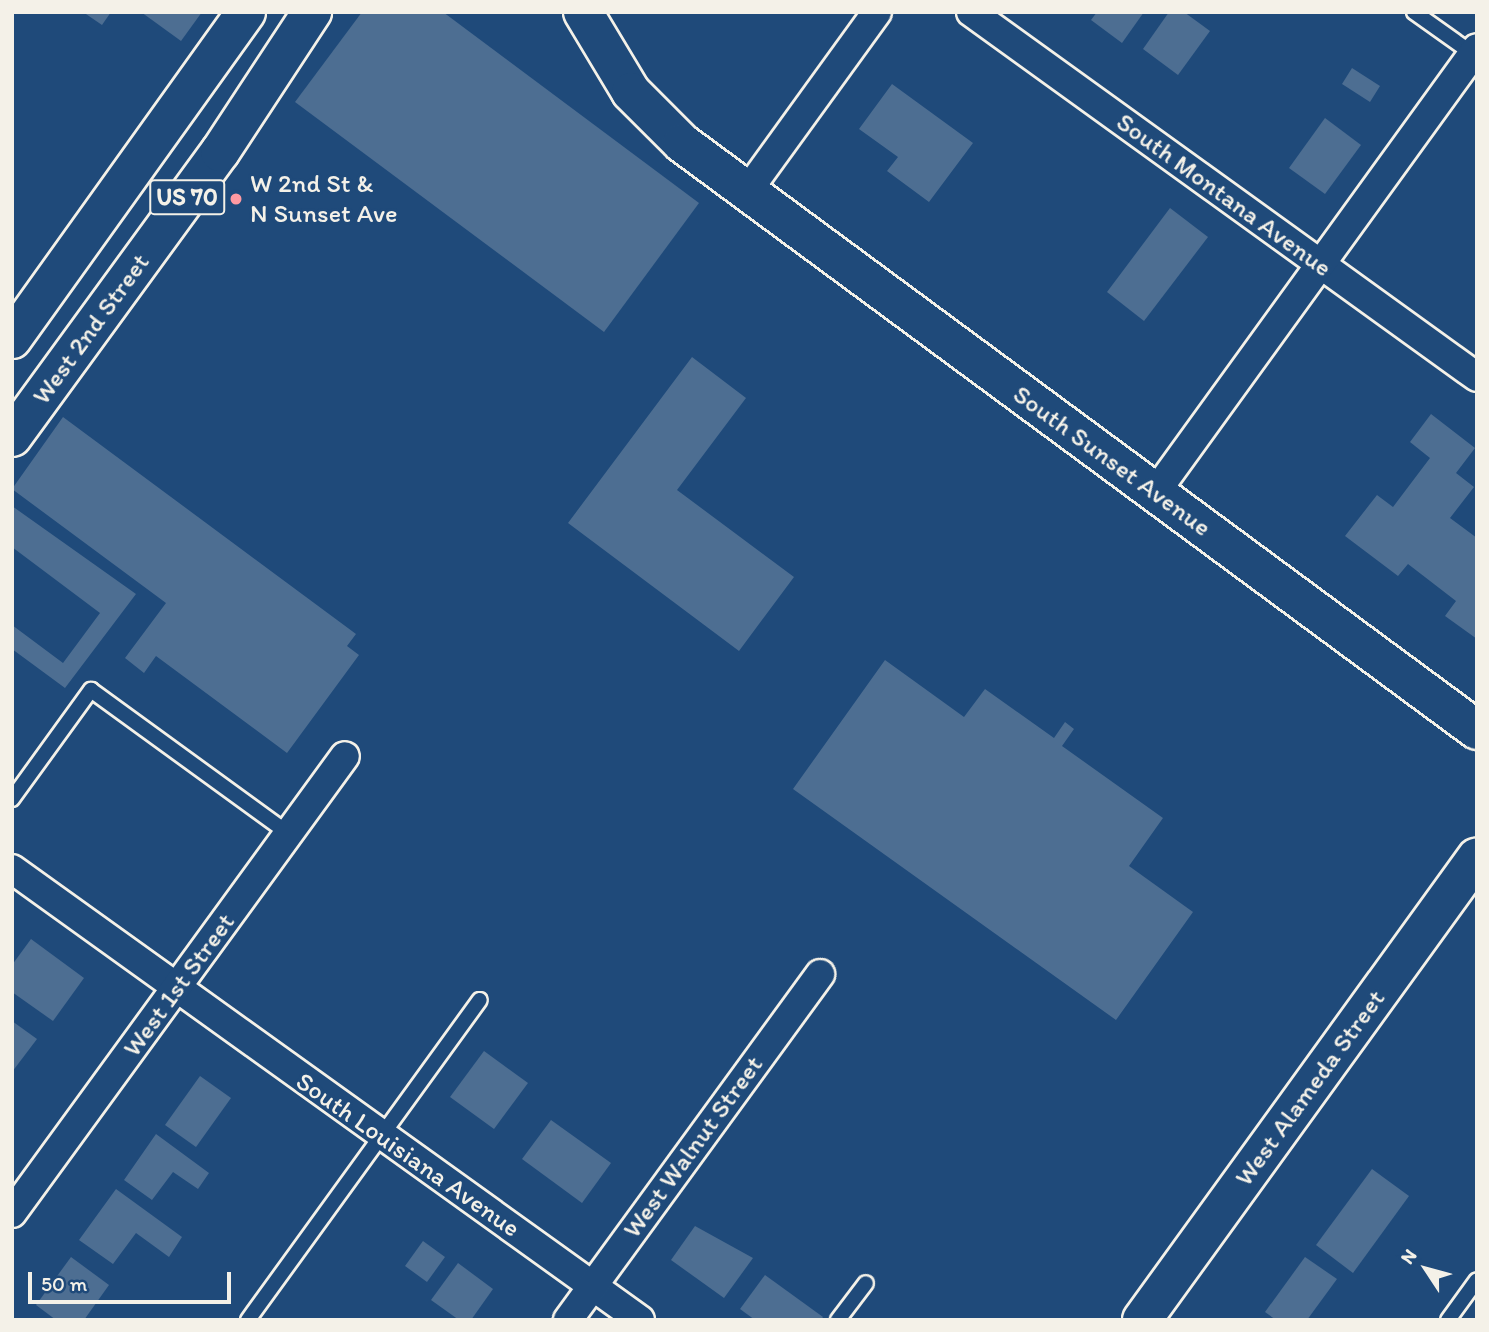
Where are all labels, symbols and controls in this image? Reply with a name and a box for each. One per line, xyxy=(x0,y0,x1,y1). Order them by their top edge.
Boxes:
street label: South Montana Avenue xyxy=(1111,107,1337,283)
place label: W 2nd St & N Sunset Ave xyxy=(250,168,397,230)
road number: US 70 xyxy=(148,176,226,218)
marker: W 2nd St & N Sunset Ave xyxy=(228,191,244,207)
street label: West 2nd Street xyxy=(26,248,156,410)
street label: South Sunset Avenue xyxy=(1008,379,1216,543)
street label: West 1st Street xyxy=(117,908,241,1062)
street label: West Alameda Street xyxy=(1229,984,1391,1192)
street label: West Walnut Street xyxy=(617,1051,769,1243)
street label: South Louisiana Avenue xyxy=(291,1067,525,1243)
north arrow xyxy=(1391,1234,1461,1304)
text: N xyxy=(1396,1244,1422,1268)
scale bar xyxy=(32,1258,234,1302)
text: 50 m xyxy=(41,1271,87,1296)

